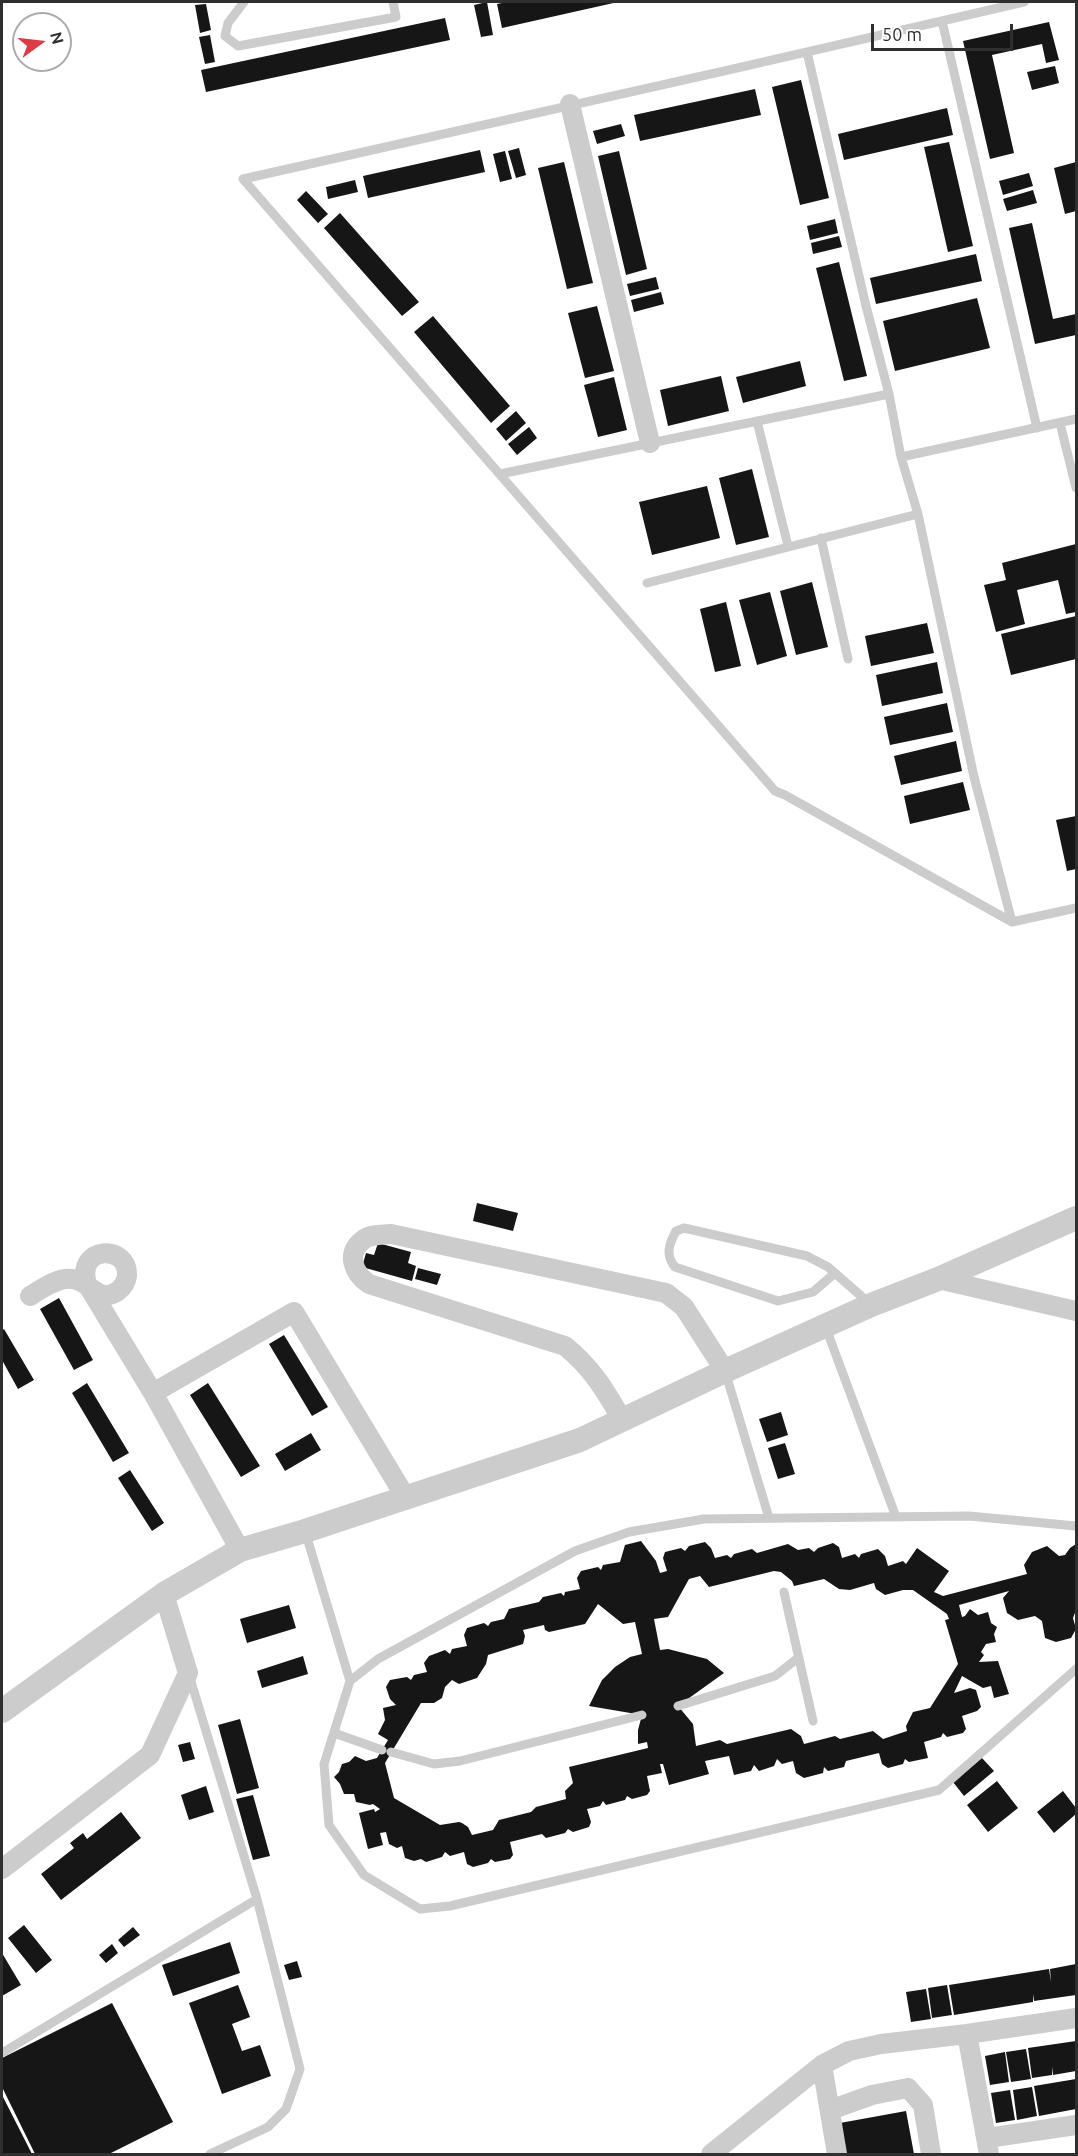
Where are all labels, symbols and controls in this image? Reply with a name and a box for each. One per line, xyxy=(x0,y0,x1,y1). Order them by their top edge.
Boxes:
north arrow xyxy=(12,12,72,72)
scale bar xyxy=(874,12,1016,50)
text: 50 m xyxy=(882,24,922,44)
text: N xyxy=(47,30,68,46)

